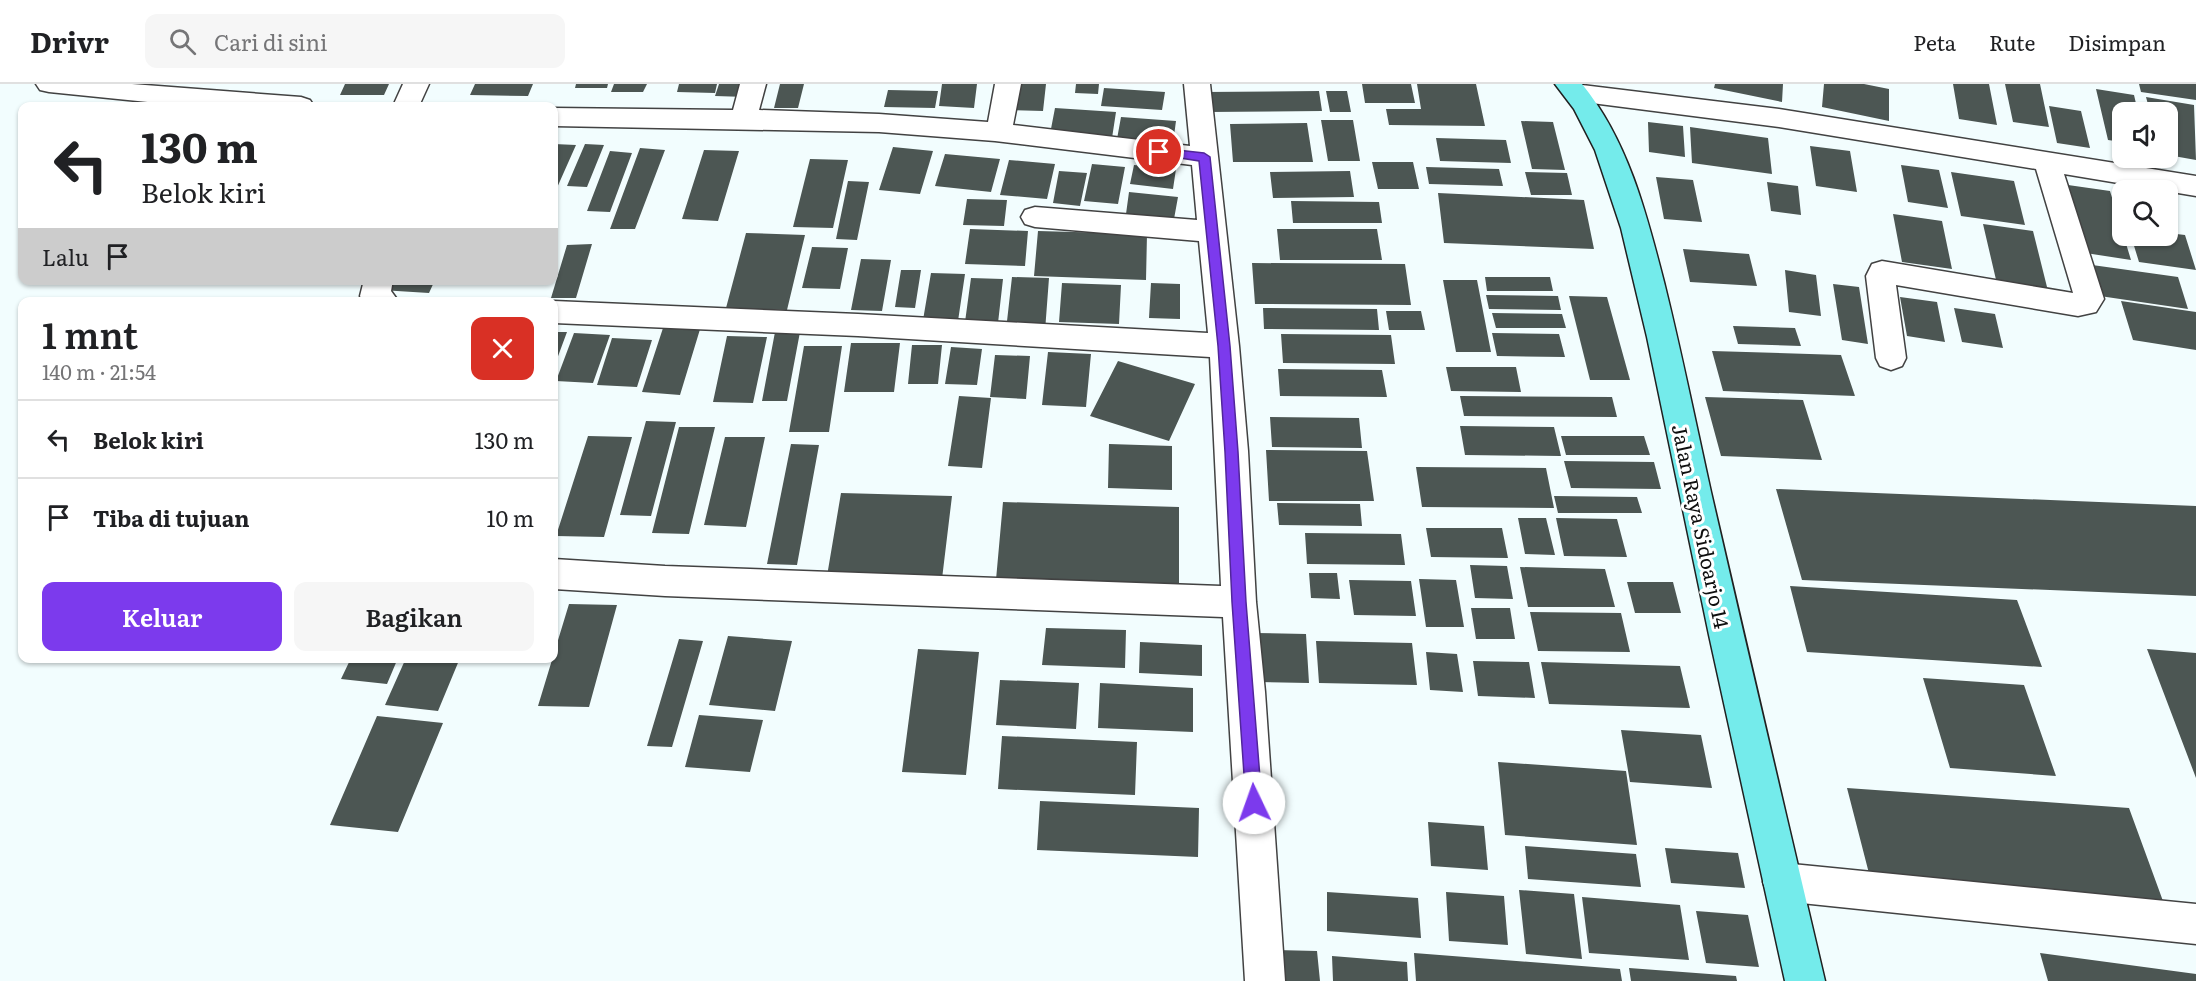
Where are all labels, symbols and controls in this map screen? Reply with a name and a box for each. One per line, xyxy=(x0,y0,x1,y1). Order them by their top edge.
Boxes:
search box xyxy=(145,14,565,68)
text: Drivr xyxy=(30,20,109,62)
icon: search xyxy=(166,25,199,58)
text: Cari di sini xyxy=(214,25,327,58)
text: Peta xyxy=(1913,26,1956,57)
text: Rute xyxy=(1989,26,2035,57)
text: Disimpan xyxy=(2068,26,2166,57)
map controls xyxy=(2112,102,2178,246)
button: sound xyxy=(2112,102,2178,168)
text: 130 m xyxy=(141,114,258,176)
icon: left xyxy=(42,126,120,204)
pin xyxy=(1133,126,1184,177)
icon: arrive xyxy=(1142,135,1175,168)
text: Belok kiri xyxy=(141,171,266,211)
button: search xyxy=(2112,180,2178,246)
text: Lalu xyxy=(42,240,89,273)
icon: arrive xyxy=(101,240,134,273)
text: 1 mnt xyxy=(42,307,138,360)
button: close xyxy=(471,317,534,380)
text: 140 m · 21:54 xyxy=(42,356,156,386)
street label: Jalan Raya Sidoarjo 14 xyxy=(1666,421,1738,631)
icon: left xyxy=(42,423,75,456)
text: Belok kiri xyxy=(93,423,204,456)
text: 130 m xyxy=(475,423,534,456)
icon: arrive xyxy=(42,501,75,534)
text: Tiba di tujuan xyxy=(93,501,249,534)
text: 10 m xyxy=(487,501,534,534)
button: Keluar xyxy=(42,582,282,651)
button: Bagikan xyxy=(294,582,534,651)
position arrow xyxy=(1222,771,1286,835)

